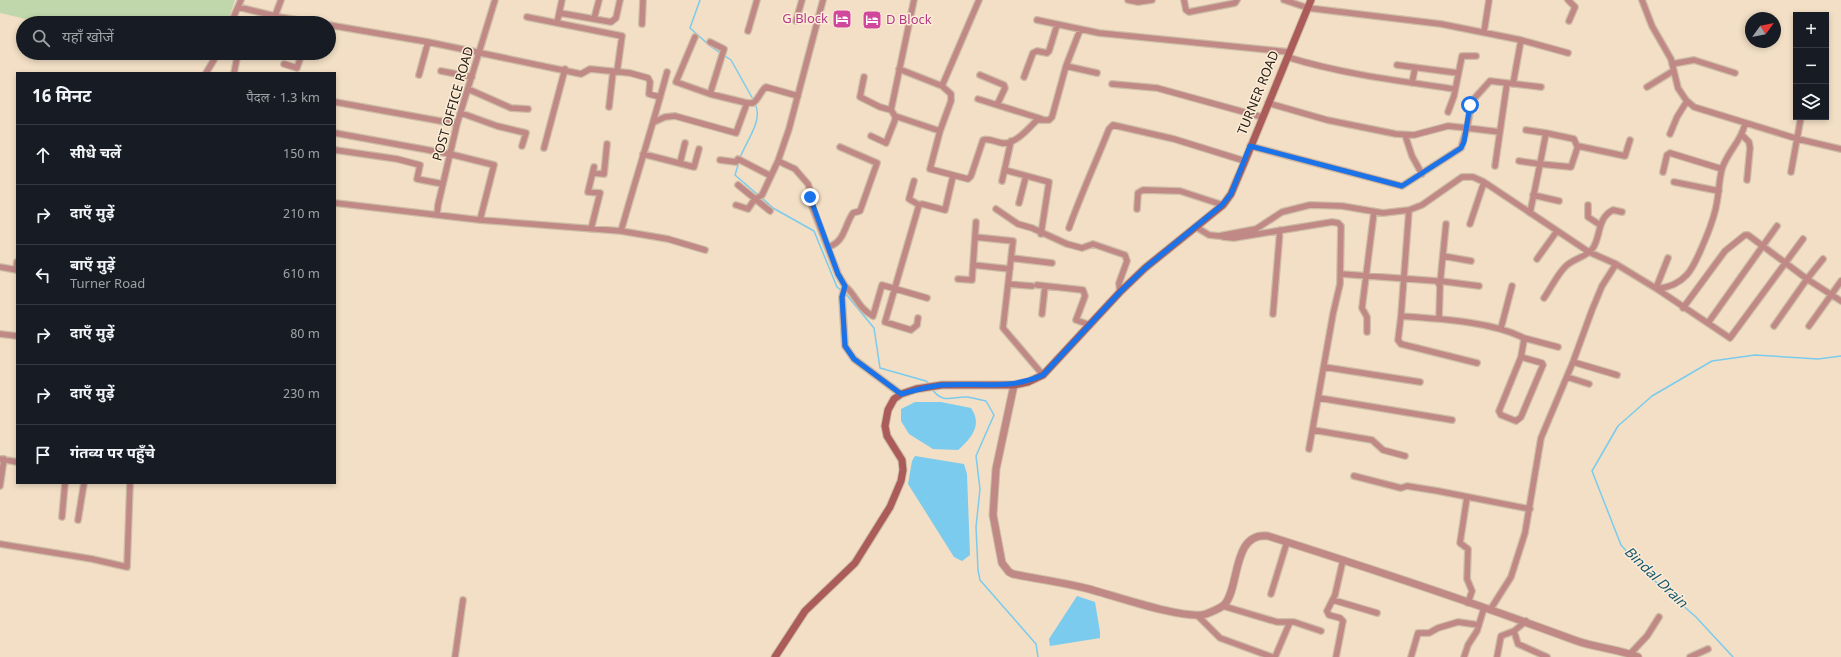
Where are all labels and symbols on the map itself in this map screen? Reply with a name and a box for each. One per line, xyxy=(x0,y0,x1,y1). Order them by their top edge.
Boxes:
hotel icon: G Block xyxy=(831,8,853,30)
hotel icon: D Block xyxy=(861,9,883,31)
place label: G Block xyxy=(782,11,828,28)
place label: D Block xyxy=(886,12,932,29)
north arrow xyxy=(1745,12,1781,48)
street label: POST OFFICE ROAD xyxy=(430,45,478,163)
street label: TURNER ROAD xyxy=(1234,48,1284,138)
route start xyxy=(1461,96,1479,114)
route end xyxy=(801,188,819,206)
water label: Bindal Drain xyxy=(1619,543,1692,614)

